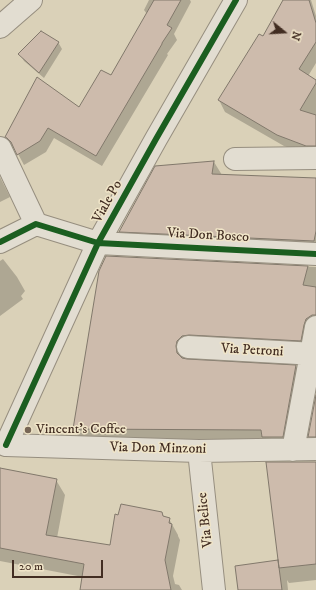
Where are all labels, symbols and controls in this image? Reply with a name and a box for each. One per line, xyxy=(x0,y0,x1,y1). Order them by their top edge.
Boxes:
north arrow xyxy=(264,12,304,52)
text: N xyxy=(287,29,303,42)
street label: Viale Po xyxy=(90,178,126,226)
street label: Via Don Bosco xyxy=(167,225,249,247)
street label: Via Petroni xyxy=(220,341,284,361)
place label: Vincent's Coffee xyxy=(36,422,126,438)
marker: Vincent's Coffee xyxy=(23,425,33,435)
street label: Via Don Minzoni xyxy=(110,440,206,458)
street label: Via Belice xyxy=(195,491,217,549)
scale bar xyxy=(14,552,105,578)
text: 20 m xyxy=(19,559,43,574)

